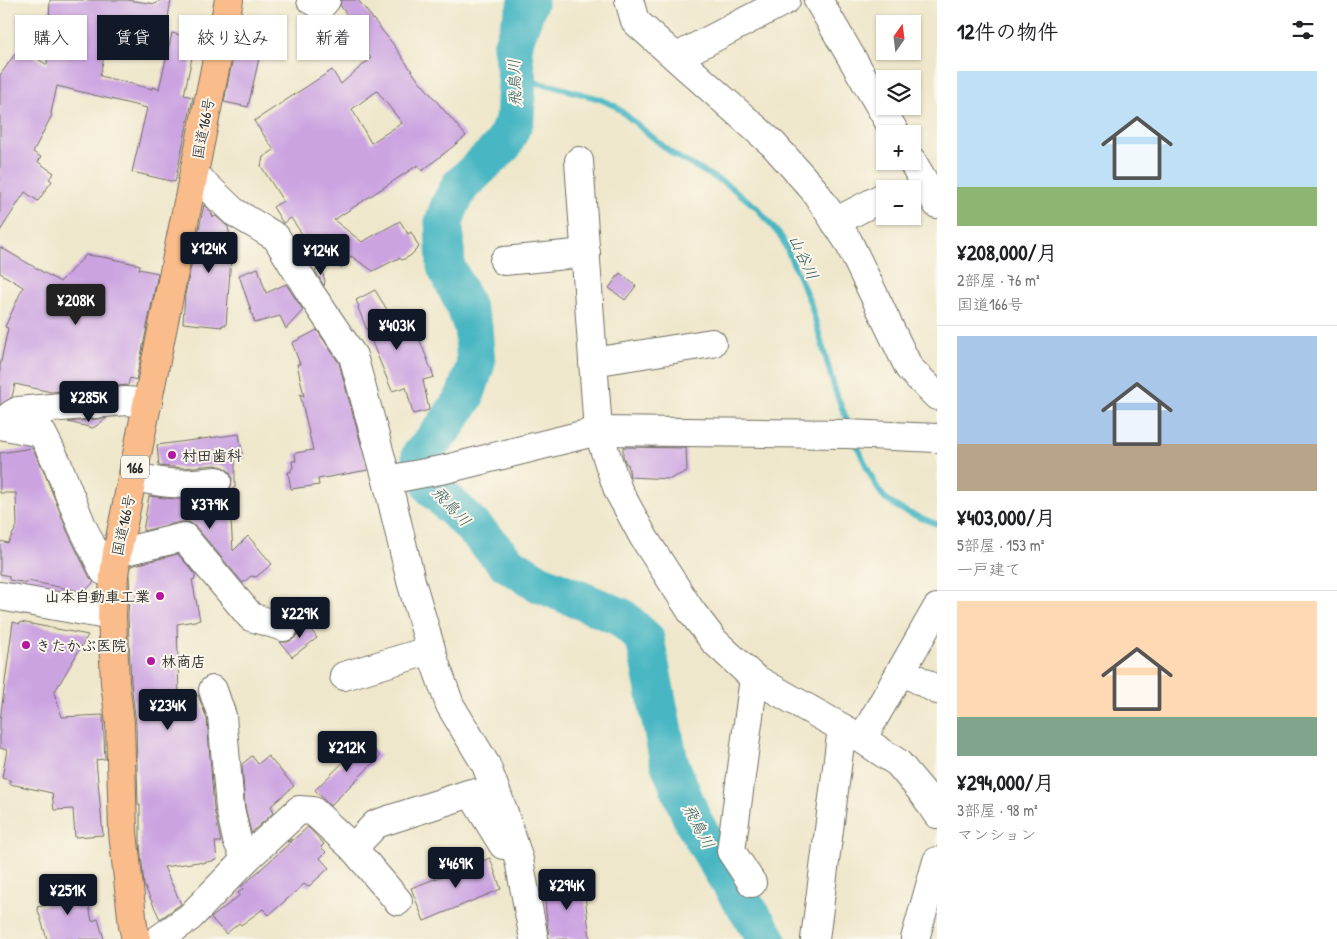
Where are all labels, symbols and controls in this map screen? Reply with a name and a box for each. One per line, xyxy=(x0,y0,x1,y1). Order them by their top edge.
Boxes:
chip: 購入 xyxy=(15,15,87,60)
chip: 賃貸 xyxy=(97,15,169,60)
chip: 絞り込み xyxy=(179,15,287,60)
chip: 新着 xyxy=(297,15,369,60)
north arrow xyxy=(876,15,921,60)
map controls xyxy=(876,15,921,225)
icon: filters xyxy=(1289,16,1317,44)
text: 12件の物件 xyxy=(957,17,1058,46)
water label: 飛鳥川 xyxy=(502,59,526,107)
button: layers xyxy=(876,70,921,115)
street label: 国道166号 xyxy=(187,95,219,161)
icon: home xyxy=(1092,103,1182,193)
button: + xyxy=(876,125,921,170)
button: − xyxy=(876,180,921,225)
water label: 山谷川 xyxy=(784,231,824,283)
pin: ¥124K xyxy=(174,232,244,274)
pin: ¥124K xyxy=(286,234,356,276)
text: ¥124K xyxy=(191,237,227,259)
text: ¥208,000/月 xyxy=(957,238,1057,267)
text: ¥124K xyxy=(303,239,339,261)
text: 2部屋 · 76 m² xyxy=(957,269,1040,291)
pin: ¥208K xyxy=(41,284,111,326)
text: ¥208K xyxy=(57,289,95,311)
text: 国道166号 xyxy=(957,293,1024,315)
pin: ¥403K xyxy=(362,308,432,351)
text: ¥403K xyxy=(379,314,415,336)
icon: home xyxy=(1092,369,1182,459)
pin: ¥285K xyxy=(54,380,124,423)
text: ¥285K xyxy=(71,386,107,408)
place label: 村田歯科 xyxy=(182,445,242,466)
marker: 村田歯科 xyxy=(166,449,178,461)
road number: 166 xyxy=(121,456,149,478)
water label: 飛鳥川 xyxy=(428,481,476,531)
pin: ¥379K xyxy=(175,488,245,530)
street label: 国道166号 xyxy=(106,492,140,558)
text: ¥379K xyxy=(192,493,228,515)
text: ¥403,000/月 xyxy=(957,503,1056,532)
text: 5部屋 · 153 m² xyxy=(957,534,1044,556)
text: 一戸建て xyxy=(957,558,1021,580)
place label: 山本自動車工業 xyxy=(45,586,150,607)
marker: 山本自動車工業 xyxy=(154,590,166,602)
pin: ¥229K xyxy=(265,596,335,639)
text: ¥229K xyxy=(282,602,318,624)
icon: home xyxy=(1092,634,1182,724)
place label: きたかぶ医院 xyxy=(36,635,126,656)
marker: きたかぶ医院 xyxy=(20,639,32,651)
place label: 林商店 xyxy=(161,651,206,672)
marker: 林商店 xyxy=(145,655,157,667)
pin: ¥234K xyxy=(133,688,203,731)
text: ¥234K xyxy=(150,694,186,716)
pin: ¥212K xyxy=(312,730,382,773)
text: ¥212K xyxy=(329,736,365,758)
text: ¥294,000/月 xyxy=(957,768,1055,797)
text: 3部屋 · 98 m² xyxy=(957,799,1038,821)
water label: 飛鳥川 xyxy=(678,800,720,852)
text: マンション xyxy=(957,823,1036,845)
pin: ¥469K xyxy=(421,846,491,889)
text: ¥469K xyxy=(439,852,473,874)
pin: ¥294K xyxy=(532,868,602,911)
pin: ¥251K xyxy=(33,874,103,916)
text: ¥294K xyxy=(549,874,585,896)
text: ¥251K xyxy=(50,879,86,901)

